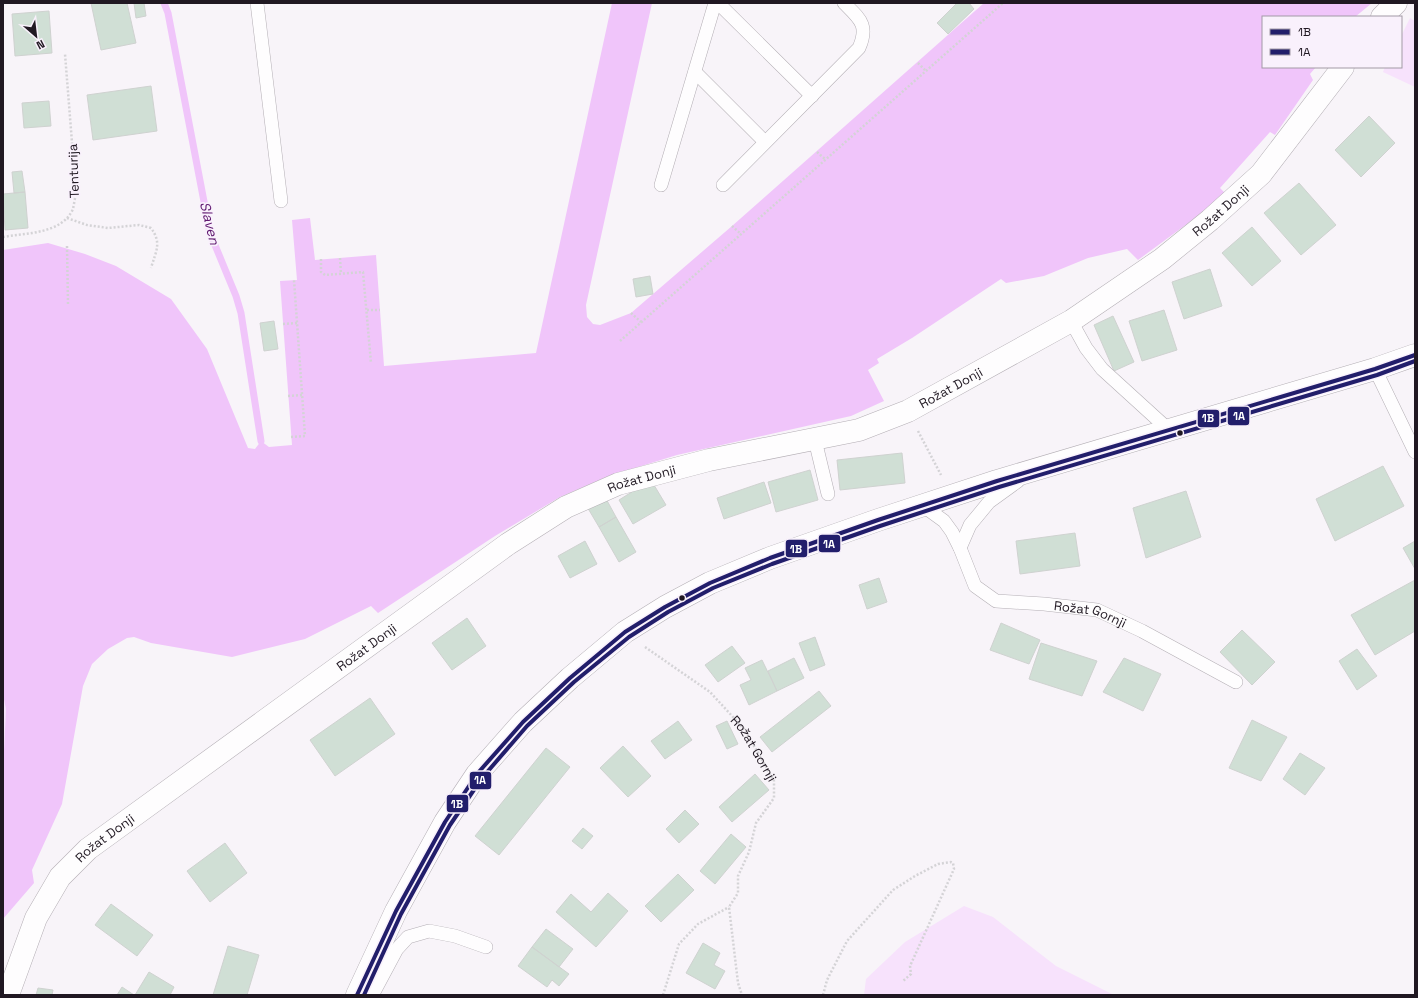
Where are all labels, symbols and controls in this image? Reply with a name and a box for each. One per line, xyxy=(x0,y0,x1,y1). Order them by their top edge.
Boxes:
north arrow xyxy=(16,16,56,56)
legend xyxy=(1262,16,1402,68)
text: 1B xyxy=(1298,24,1311,40)
text: N xyxy=(34,37,47,53)
text: 1A xyxy=(1298,44,1311,60)
street label: Tenturija xyxy=(64,143,83,199)
street label: Rožat Donji xyxy=(1189,181,1253,240)
water label: Slaven xyxy=(196,200,224,247)
street label: Rožat Donji xyxy=(916,364,986,412)
line badge: 1A xyxy=(1227,406,1250,426)
line badge: 1B xyxy=(1197,409,1220,428)
text: 1A xyxy=(1233,409,1245,423)
text: 1B xyxy=(1202,411,1214,425)
unlabelled marker xyxy=(1175,428,1185,438)
street label: Rožat Donji xyxy=(605,461,678,497)
line badge: 1A xyxy=(818,534,841,553)
text: 1A xyxy=(823,537,835,551)
line badge: 1B xyxy=(785,539,808,558)
text: 1B xyxy=(790,542,802,556)
unlabelled marker xyxy=(677,593,687,603)
street label: Rožat Gornji xyxy=(1053,597,1129,632)
street label: Rožat Donji xyxy=(333,620,400,675)
street label: Rožat Gornji xyxy=(727,712,781,785)
line badge: 1A xyxy=(469,771,492,790)
text: 1A xyxy=(474,773,486,787)
line badge: 1B xyxy=(446,794,469,813)
text: 1B xyxy=(451,797,463,811)
street label: Rožat Donji xyxy=(72,810,138,866)

